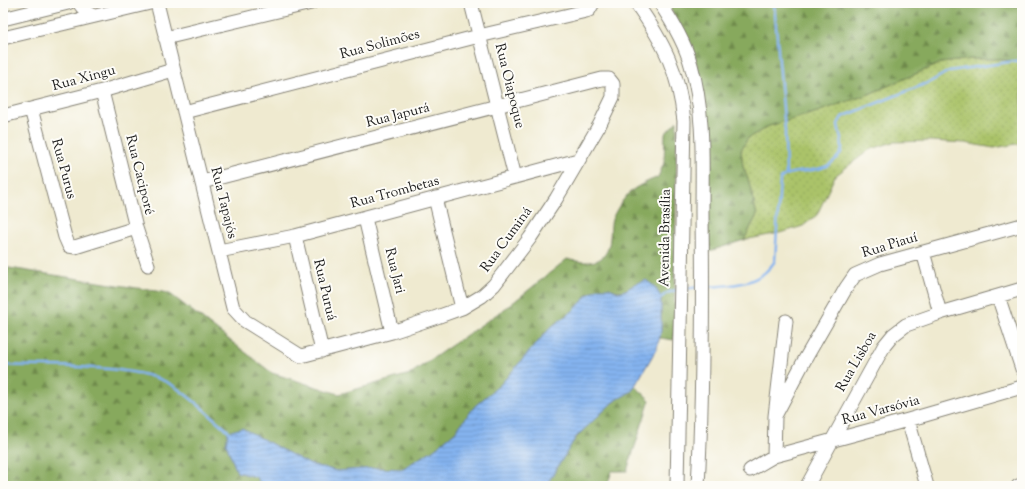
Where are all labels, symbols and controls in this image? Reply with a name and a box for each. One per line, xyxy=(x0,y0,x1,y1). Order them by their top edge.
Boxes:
street label: Rua Solimões xyxy=(338,25,422,65)
street label: Rua Oiapoque xyxy=(489,41,529,131)
street label: Rua Xingu xyxy=(50,61,118,97)
street label: Rua Japurá xyxy=(364,98,433,134)
street label: Rua Caciporé xyxy=(119,133,159,217)
street label: Rua Purus xyxy=(45,137,81,201)
street label: Rua Tapajós xyxy=(204,165,242,241)
street label: Rua Trombetas xyxy=(348,172,442,214)
street label: Avenida Brasília xyxy=(655,188,677,287)
street label: Rua Cuminá xyxy=(476,203,538,277)
street label: Rua Piauí xyxy=(860,228,920,264)
street label: Rua Jari xyxy=(379,246,409,296)
street label: Rua Puruá xyxy=(307,257,341,323)
street label: Rua Lisboa xyxy=(832,328,883,396)
street label: Rua Varsóvia xyxy=(840,391,923,431)

